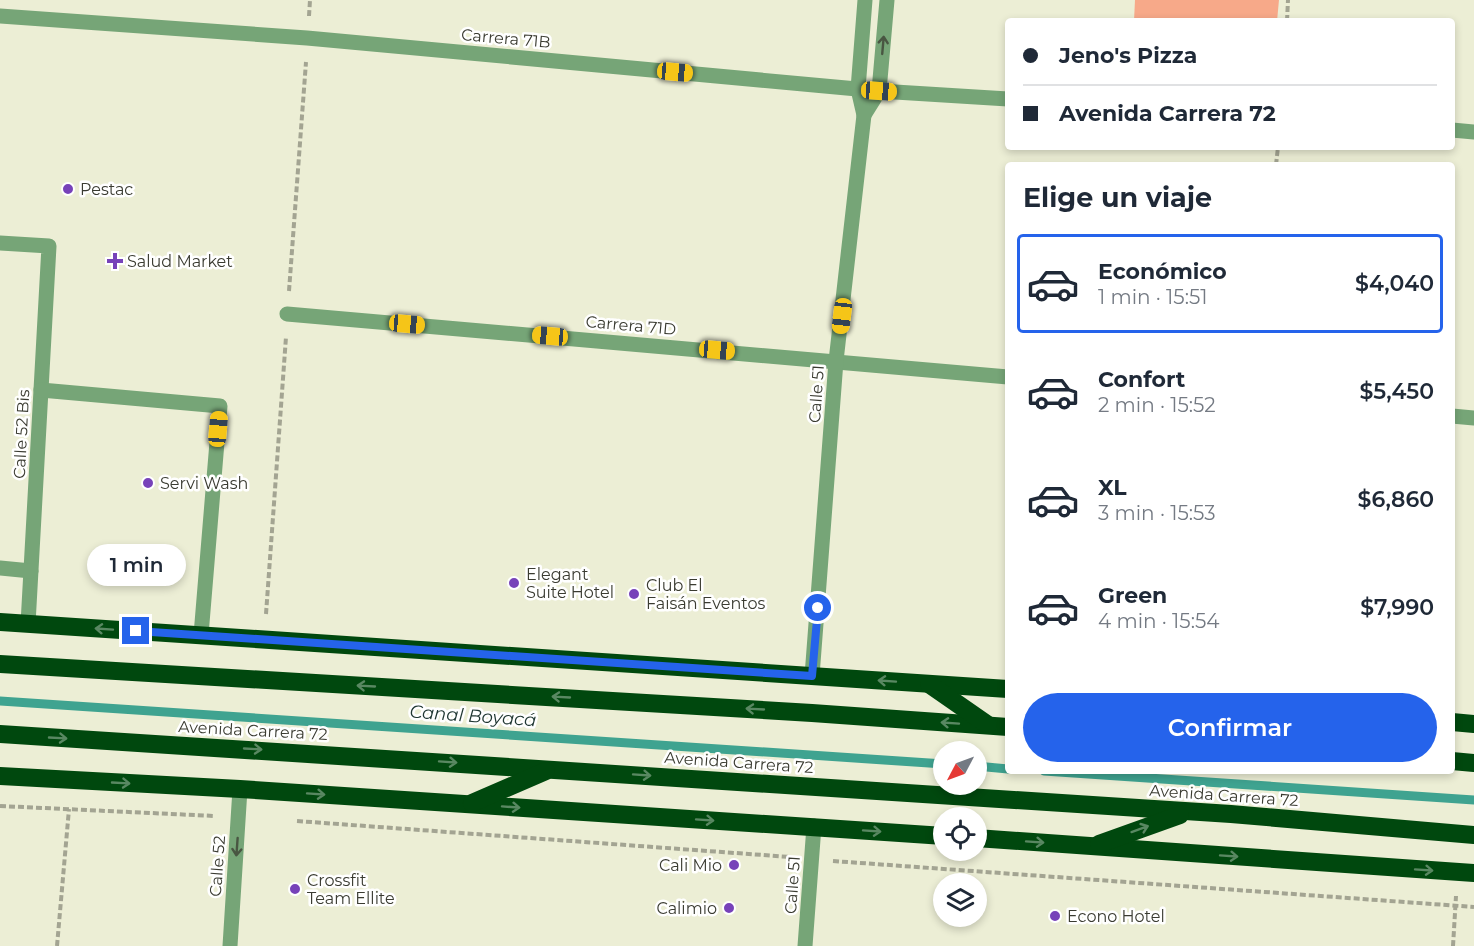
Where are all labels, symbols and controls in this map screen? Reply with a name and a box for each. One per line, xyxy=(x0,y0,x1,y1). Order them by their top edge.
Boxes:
street label: Carrera 71B xyxy=(460,25,551,52)
one-way arrow xyxy=(878,36,889,56)
text: Jeno's Pizza xyxy=(1059,42,1197,69)
car xyxy=(656,61,694,83)
car xyxy=(860,81,898,101)
text: Avenida Carrera 72 xyxy=(1059,100,1276,127)
place label: Pestac xyxy=(80,180,133,199)
text: Elige un viaje xyxy=(1023,181,1212,214)
marker: Pestac xyxy=(61,182,75,196)
place label: Salud Market xyxy=(127,252,233,271)
marker: Salud Market xyxy=(108,254,122,268)
icon: car xyxy=(1026,257,1080,311)
text: Económico xyxy=(1098,258,1227,285)
text: $4,040 xyxy=(1355,270,1434,297)
text: 1 min · 15:51 xyxy=(1098,285,1207,309)
car xyxy=(831,297,853,335)
street label: Carrera 71D xyxy=(585,312,677,339)
car xyxy=(388,313,426,335)
car xyxy=(531,325,569,347)
car xyxy=(698,339,736,361)
street label: Calle 51 xyxy=(805,364,828,424)
icon: car xyxy=(1026,365,1080,419)
text: Confort xyxy=(1098,366,1185,393)
text: $5,450 xyxy=(1359,378,1434,405)
street label: Calle 52 Bis xyxy=(10,389,33,479)
text: 2 min · 15:52 xyxy=(1098,393,1216,417)
car xyxy=(207,410,229,448)
icon: car xyxy=(1026,473,1080,527)
place label: Servi Wash xyxy=(160,474,248,493)
text: XL xyxy=(1098,474,1127,501)
marker: Servi Wash xyxy=(141,476,155,490)
text: $6,860 xyxy=(1358,486,1434,513)
text: 3 min · 15:53 xyxy=(1098,501,1215,525)
callout: 1 min xyxy=(86,544,186,586)
text: 1 min xyxy=(110,553,163,577)
place label: Elegant Suite Hotel xyxy=(526,565,614,602)
marker: Elegant Suite Hotel xyxy=(507,576,521,590)
place label: Club El Faisán Eventos xyxy=(646,576,765,613)
icon: car xyxy=(1026,581,1080,635)
text: Green xyxy=(1098,582,1167,609)
marker: Club El Faisán Eventos xyxy=(627,587,641,601)
route start xyxy=(804,594,831,621)
text: $7,990 xyxy=(1360,594,1434,621)
text: 4 min · 15:54 xyxy=(1098,609,1219,633)
route end xyxy=(122,617,149,644)
one-way arrow xyxy=(95,623,115,634)
one-way arrow xyxy=(877,675,897,686)
one-way arrow xyxy=(356,680,376,691)
one-way arrow xyxy=(551,692,571,703)
button: Confirmar xyxy=(1023,693,1437,762)
water label: Canal Boyacá xyxy=(409,701,537,731)
one-way arrow xyxy=(746,703,766,714)
street label: Avenida Carrera 72 xyxy=(178,717,328,744)
one-way arrow xyxy=(940,717,960,728)
one-way arrow xyxy=(48,732,68,743)
north arrow xyxy=(933,741,987,795)
map controls xyxy=(933,741,987,927)
one-way arrow xyxy=(243,744,263,755)
street label: Avenida Carrera 72 xyxy=(664,748,814,777)
one-way arrow xyxy=(437,757,457,768)
one-way arrow xyxy=(632,770,652,781)
one-way arrow xyxy=(111,777,131,788)
street label: Avenida Carrera 72 xyxy=(1149,781,1299,810)
one-way arrow xyxy=(306,789,325,800)
one-way arrow xyxy=(500,802,520,813)
button: locate xyxy=(933,807,987,861)
one-way arrow xyxy=(695,814,715,825)
one-way arrow xyxy=(1130,823,1149,834)
one-way arrow xyxy=(862,825,882,836)
street label: Calle 52 xyxy=(206,835,229,897)
one-way arrow xyxy=(231,837,242,856)
one-way arrow xyxy=(1024,837,1044,848)
one-way arrow xyxy=(1219,851,1239,862)
street label: Calle 51 xyxy=(781,855,804,915)
place label: Cali Mio xyxy=(659,856,722,875)
marker: Cali Mio xyxy=(727,858,741,872)
one-way arrow xyxy=(1413,864,1433,875)
place label: Crossfit Team Ellite xyxy=(307,871,395,908)
button: layers xyxy=(933,873,987,927)
marker: Crossfit Team Ellite xyxy=(288,882,302,896)
place label: Calimio xyxy=(656,899,717,918)
marker: Calimio xyxy=(722,901,736,915)
place label: Econo Hotel xyxy=(1067,907,1165,926)
marker: Econo Hotel xyxy=(1048,909,1062,923)

